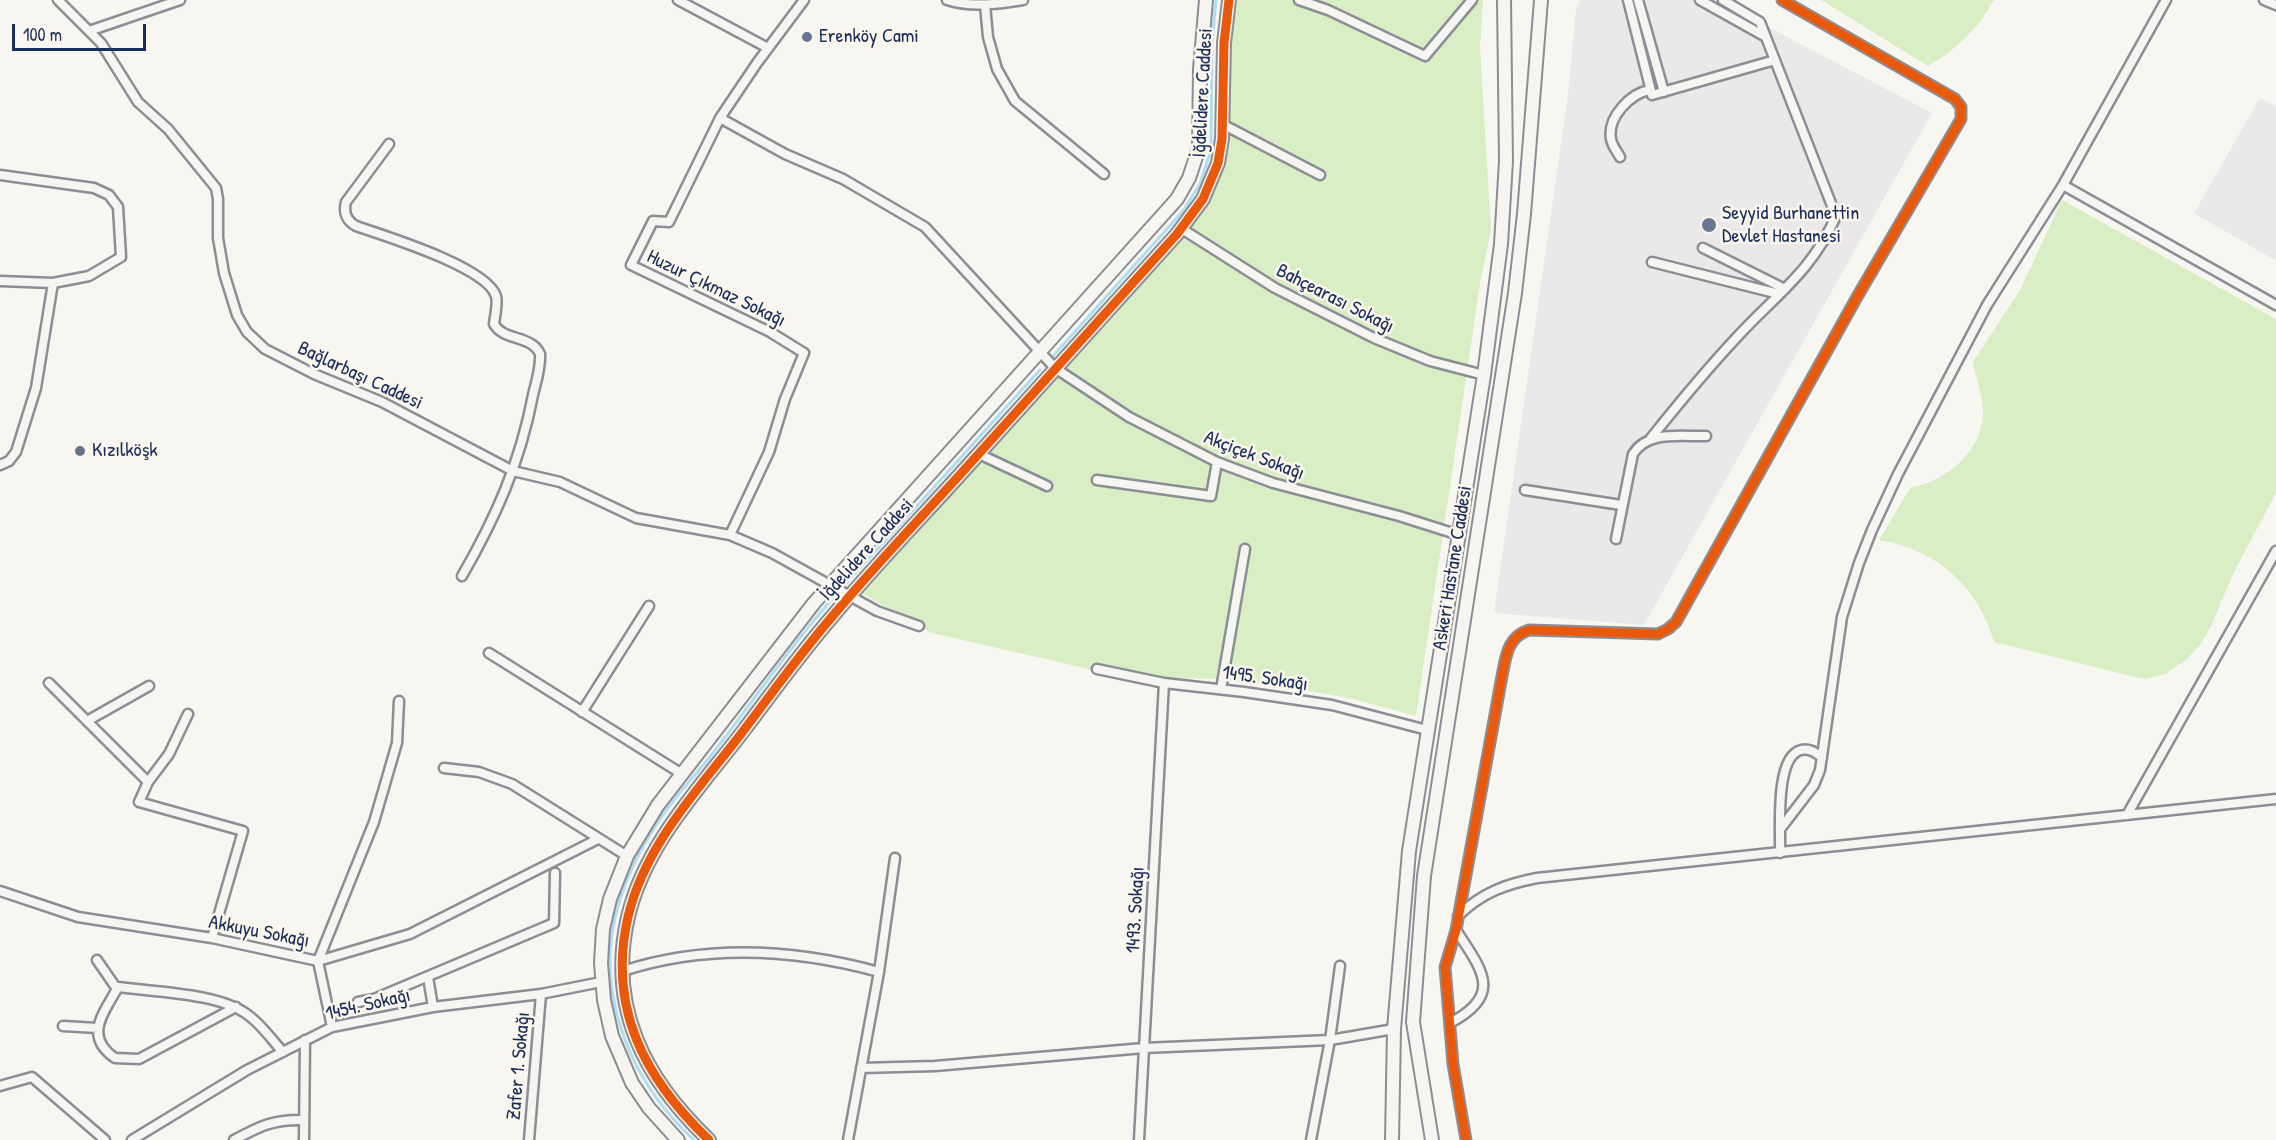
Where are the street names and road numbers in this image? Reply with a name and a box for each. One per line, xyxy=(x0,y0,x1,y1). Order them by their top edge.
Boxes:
street label: İğdelidere Caddesi xyxy=(1188,28,1218,158)
street label: Huzur Çıkmaz Sokağı xyxy=(643,245,789,333)
street label: Bahçearası Sokağı xyxy=(1272,259,1398,339)
street label: Bağlarbaşı Caddesi xyxy=(294,337,426,415)
street label: Akçiçek Sokağı xyxy=(1200,426,1308,486)
street label: Askeri Hastane Caddesi xyxy=(1428,484,1478,652)
street label: İğdelidere Caddesi xyxy=(815,494,919,606)
street label: 1495. Sokağı xyxy=(1221,661,1309,697)
street label: 1493. Sokağı xyxy=(1122,866,1150,954)
street label: Akkuyu Sokağı xyxy=(207,910,311,954)
street label: 1454. Sokağı xyxy=(323,984,413,1026)
street label: Zafer 1. Sokağı xyxy=(502,1011,536,1121)

